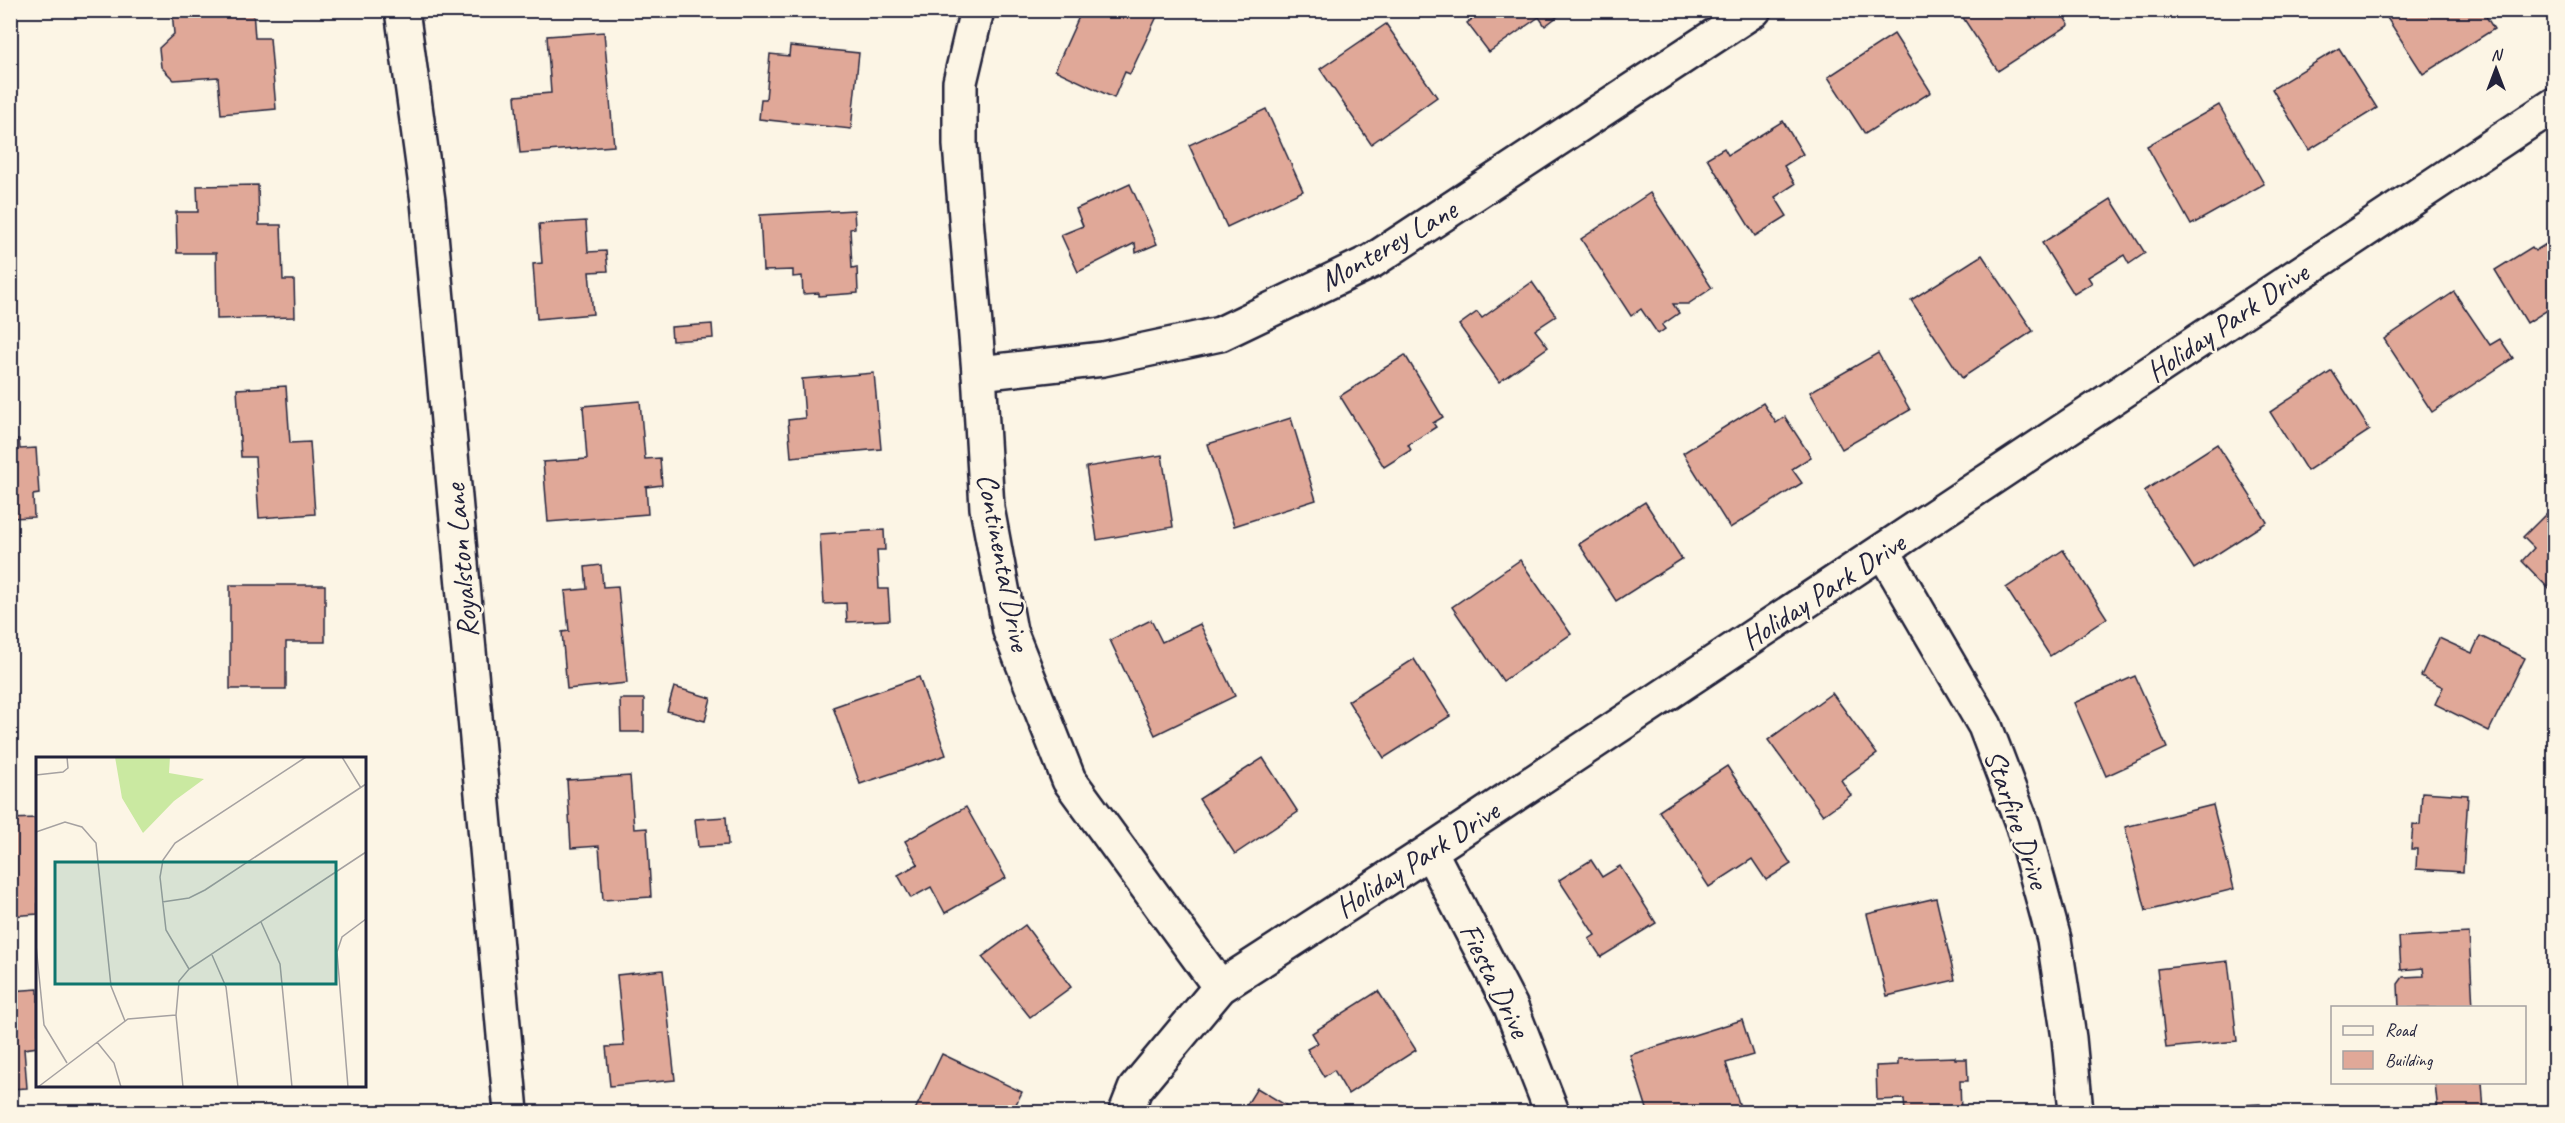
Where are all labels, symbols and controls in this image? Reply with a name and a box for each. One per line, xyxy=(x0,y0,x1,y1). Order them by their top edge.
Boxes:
north arrow xyxy=(2466,39,2526,99)
text: N xyxy=(2491,45,2504,65)
street label: Monterey Lane xyxy=(1312,189,1465,300)
street label: Holiday Park Drive xyxy=(2138,252,2317,390)
street label: Continental Drive xyxy=(968,470,1040,656)
street label: Royalston Lane xyxy=(435,480,487,639)
street label: Holiday Park Drive xyxy=(1734,523,1914,658)
street label: Starfire Drive xyxy=(1976,745,2059,896)
inset map xyxy=(36,757,366,1087)
street label: Holiday Park Drive xyxy=(1328,791,1508,926)
street label: Fiesta Drive xyxy=(1451,917,1540,1046)
legend xyxy=(2331,1006,2526,1084)
text: Road xyxy=(2385,1019,2418,1041)
text: Building xyxy=(2385,1049,2434,1071)

